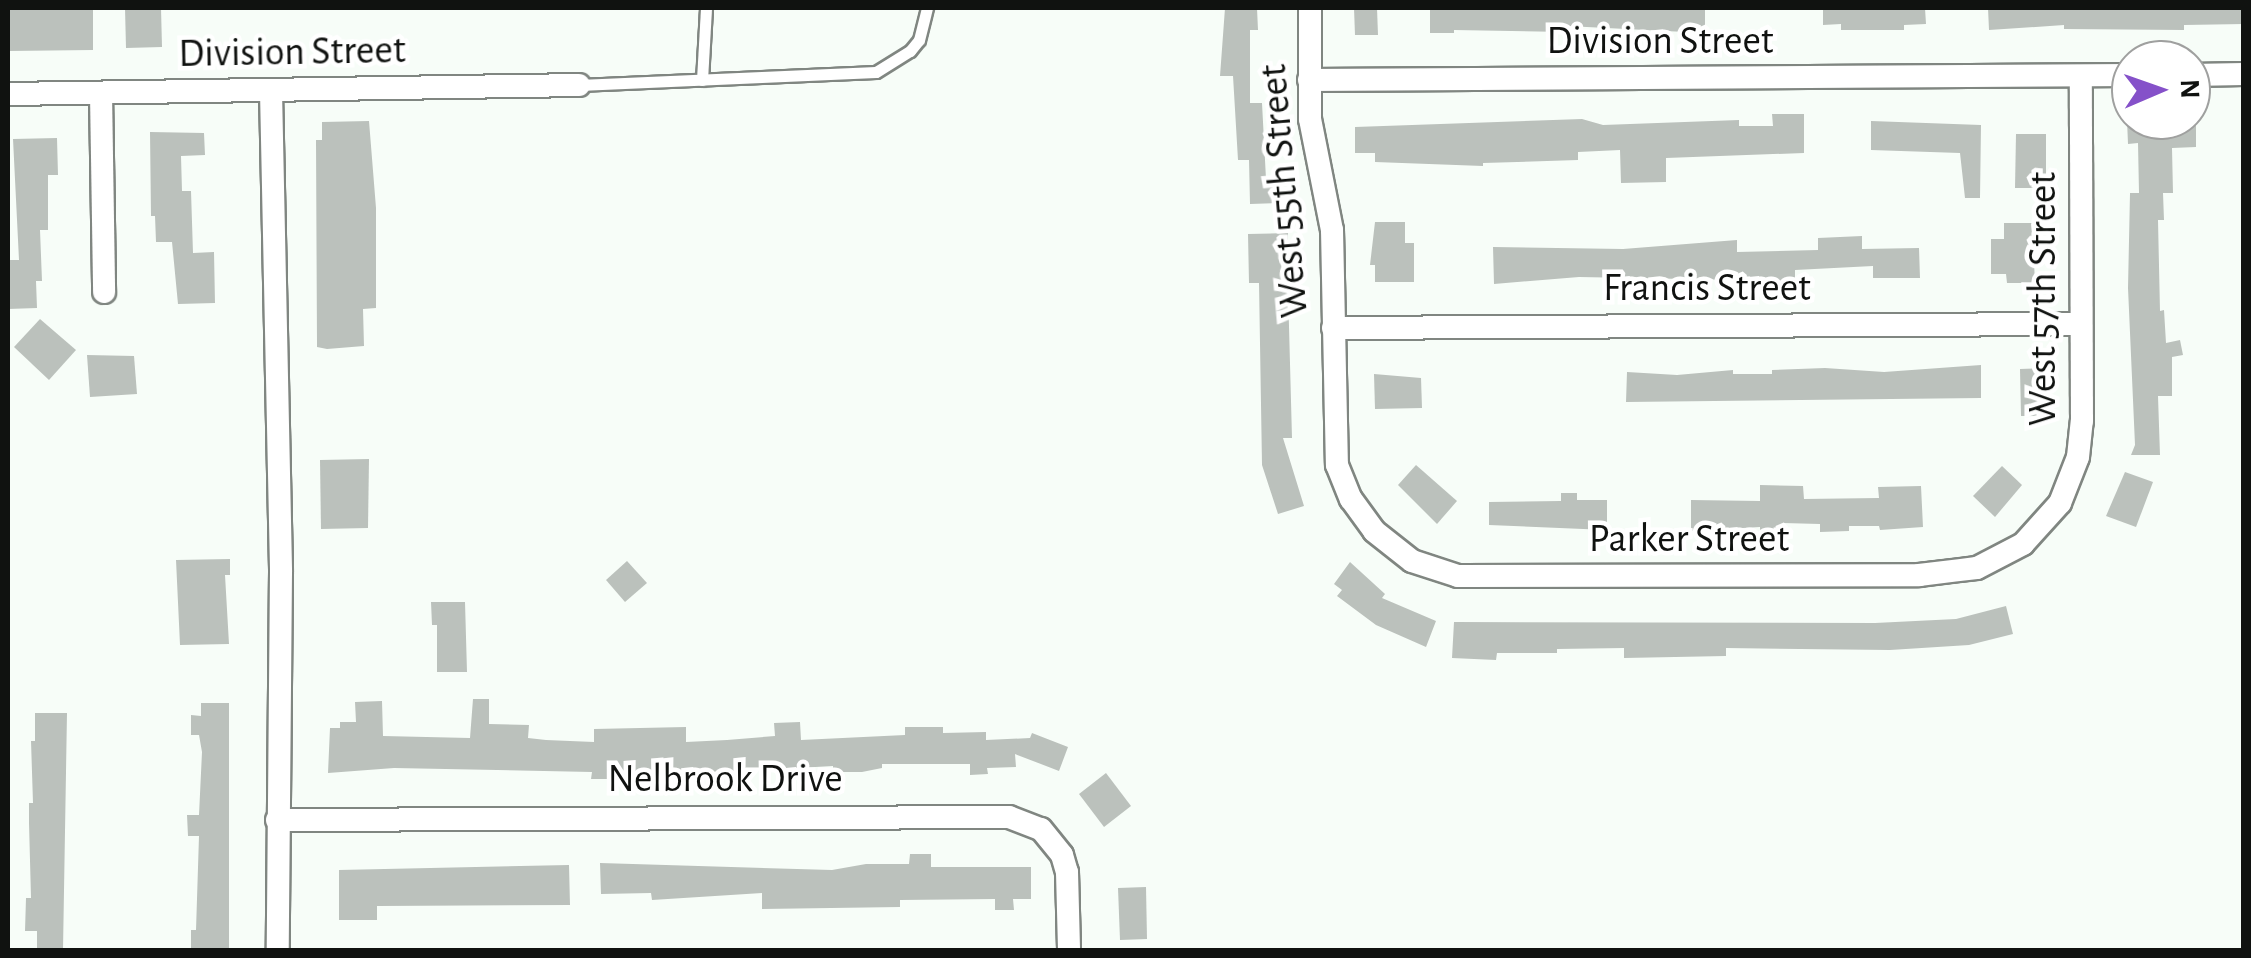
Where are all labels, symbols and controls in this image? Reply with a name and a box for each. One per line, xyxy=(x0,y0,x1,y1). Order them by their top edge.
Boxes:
street label: Division Street xyxy=(1546,17,1774,65)
street label: Division Street xyxy=(178,26,406,78)
north arrow xyxy=(2111,40,2211,140)
street label: West 55th Street xyxy=(1249,62,1319,320)
text: N xyxy=(2175,79,2203,99)
street label: West 57th Street xyxy=(2019,172,2067,426)
street label: Francis Street xyxy=(1603,264,1811,312)
street label: Parker Street xyxy=(1589,515,1789,563)
street label: Nelbrook Drive xyxy=(607,755,843,803)

